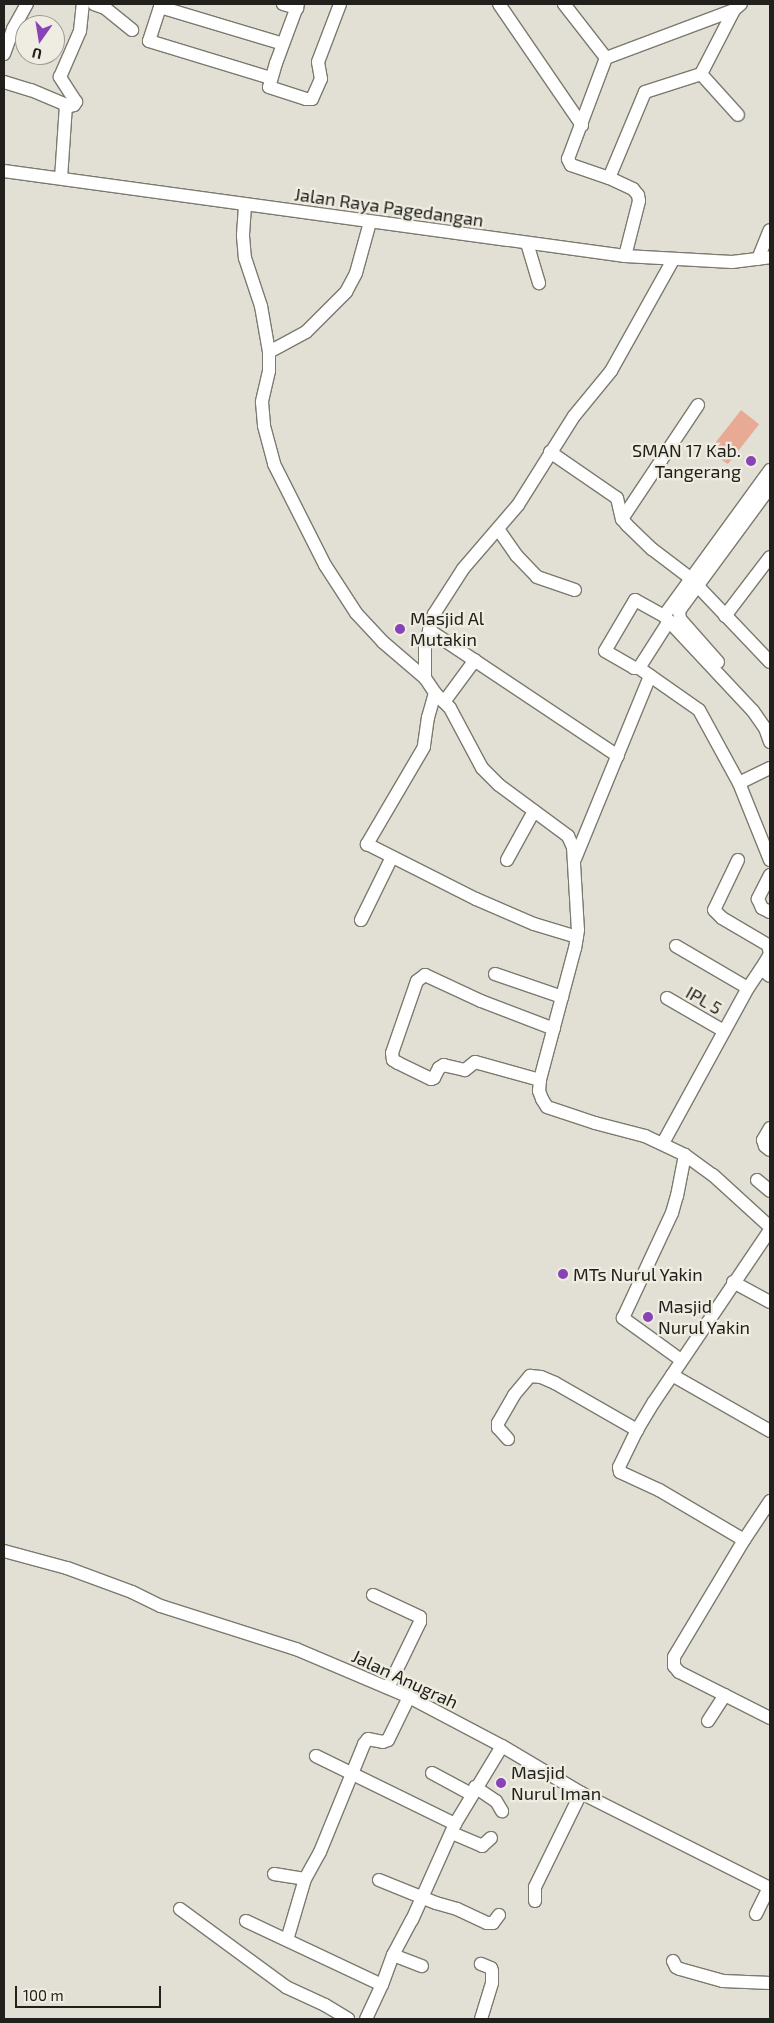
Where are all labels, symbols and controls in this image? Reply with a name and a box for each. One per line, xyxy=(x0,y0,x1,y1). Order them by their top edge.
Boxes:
north arrow xyxy=(15,15,65,65)
text: U xyxy=(30,45,43,63)
street label: Jalan Raya Pagedangan xyxy=(293,183,485,231)
place label: SMAN 17 Kab. Tangerang xyxy=(632,440,741,482)
marker: SMAN 17 Kab. Tangerang xyxy=(745,455,757,467)
place label: Masjid Al Mutakin xyxy=(410,608,485,650)
marker: Masjid Al Mutakin xyxy=(394,623,406,635)
street label: IPL 5 xyxy=(682,981,726,1019)
place label: MTs Nurul Yakin xyxy=(573,1263,704,1285)
marker: MTs Nurul Yakin xyxy=(557,1268,569,1280)
place label: Masjid Nurul Yakin xyxy=(658,1296,751,1338)
marker: Masjid Nurul Yakin xyxy=(642,1311,654,1323)
street label: Jalan Anugrah xyxy=(348,1645,462,1713)
place label: Masjid Nurul Iman xyxy=(511,1762,602,1805)
marker: Masjid Nurul Iman xyxy=(495,1777,507,1789)
scale bar xyxy=(18,1976,164,2008)
text: 100 m xyxy=(23,1986,64,2004)

